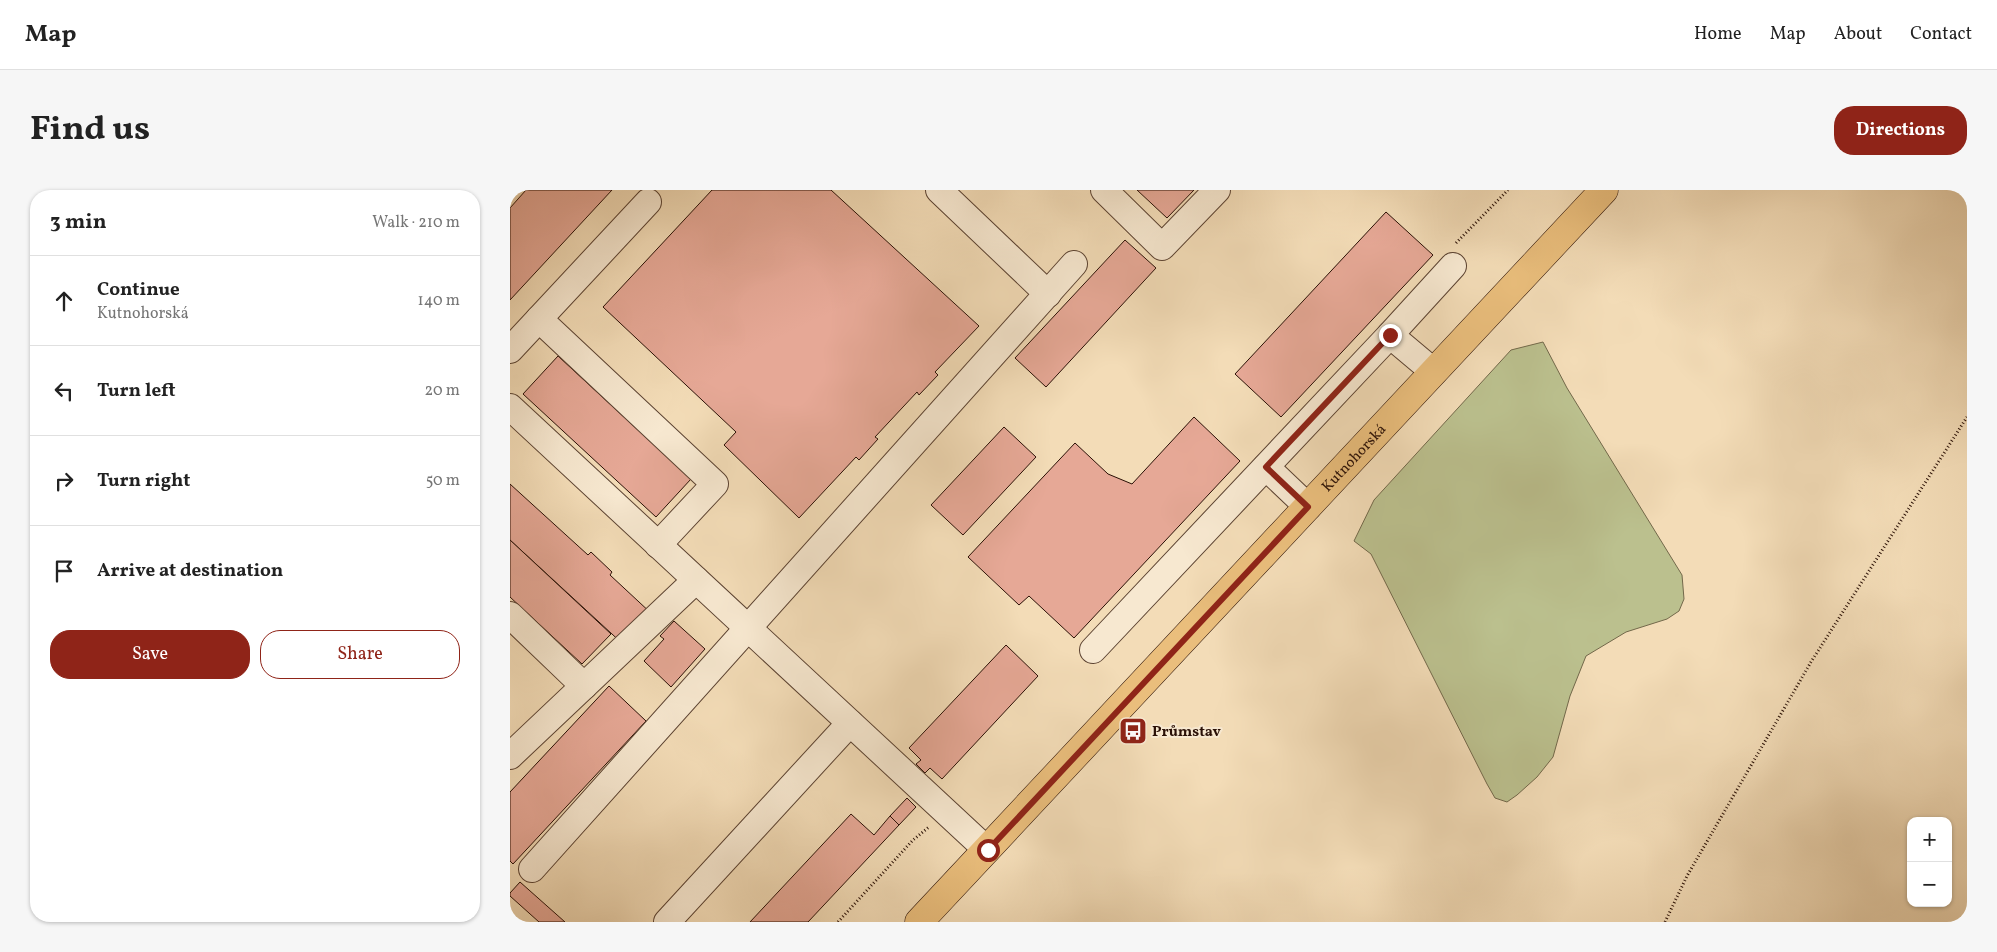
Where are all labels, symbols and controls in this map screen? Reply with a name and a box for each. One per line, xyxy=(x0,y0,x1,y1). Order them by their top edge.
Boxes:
text: Map xyxy=(25,18,76,52)
text: Home xyxy=(1694,22,1742,47)
text: Map xyxy=(1770,22,1806,47)
text: About xyxy=(1834,22,1882,47)
text: Contact xyxy=(1910,22,1972,47)
text: Find us xyxy=(30,106,150,154)
button: Directions xyxy=(1834,106,1967,155)
text: 3 min xyxy=(50,208,106,237)
text: Walk · 210 m xyxy=(372,212,460,234)
text: Continue xyxy=(97,277,180,303)
icon: ahead xyxy=(50,287,78,315)
text: 140 m xyxy=(418,290,460,312)
text: Kutnohorská xyxy=(97,303,189,325)
route end xyxy=(1379,324,1402,347)
icon: left xyxy=(50,377,78,405)
text: Turn left xyxy=(97,378,176,404)
text: 20 m xyxy=(425,380,460,402)
street label: Kutnohorská xyxy=(1318,420,1392,497)
icon: right xyxy=(50,467,78,495)
text: Turn right xyxy=(97,468,190,494)
text: 50 m xyxy=(426,470,460,492)
icon: arrive xyxy=(50,557,78,585)
text: Arrive at destination xyxy=(97,558,283,584)
button: Save xyxy=(50,630,250,679)
button: Share xyxy=(260,630,460,679)
bus stop icon: Průmstav xyxy=(1118,716,1148,746)
place label: Průmstav xyxy=(1152,722,1222,743)
map controls xyxy=(1907,817,1952,907)
button: + xyxy=(1907,817,1952,862)
route start xyxy=(977,839,1000,862)
button: − xyxy=(1907,862,1952,907)

